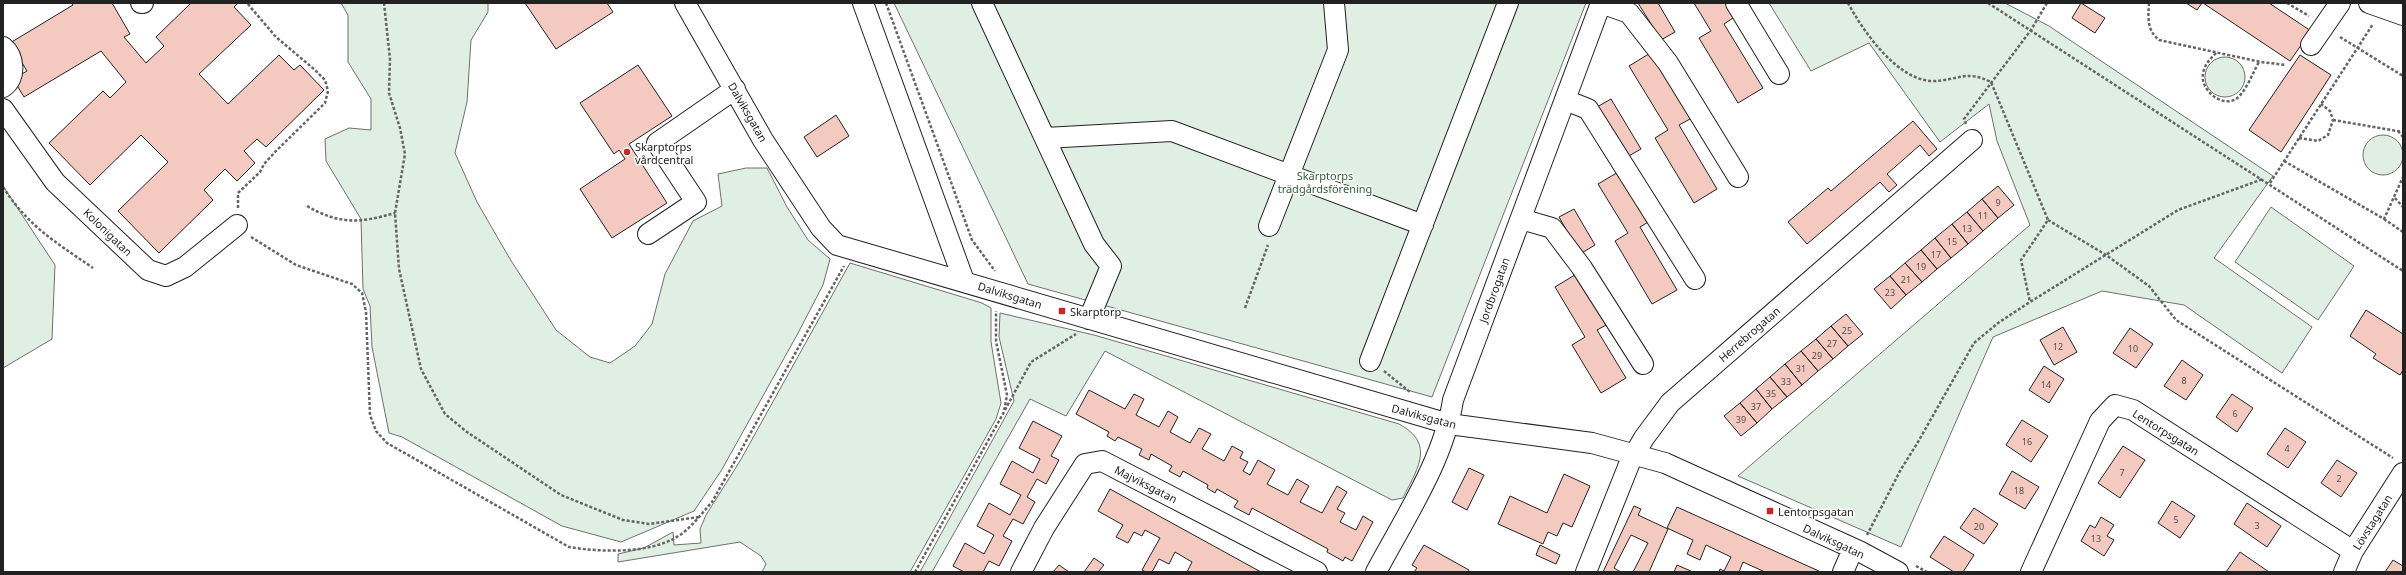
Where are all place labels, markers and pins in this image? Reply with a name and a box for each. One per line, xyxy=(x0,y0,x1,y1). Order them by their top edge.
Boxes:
place label: Skarptorps vårdcentral xyxy=(635,139,693,167)
marker: Skarptorps vårdcentral xyxy=(622,147,632,157)
place label: Skarptorp xyxy=(1070,304,1122,319)
marker: Skarptorp xyxy=(1057,306,1067,316)
place label: Lentorpsgatan xyxy=(1778,504,1854,519)
marker: Lentorpsgatan xyxy=(1765,506,1775,516)

